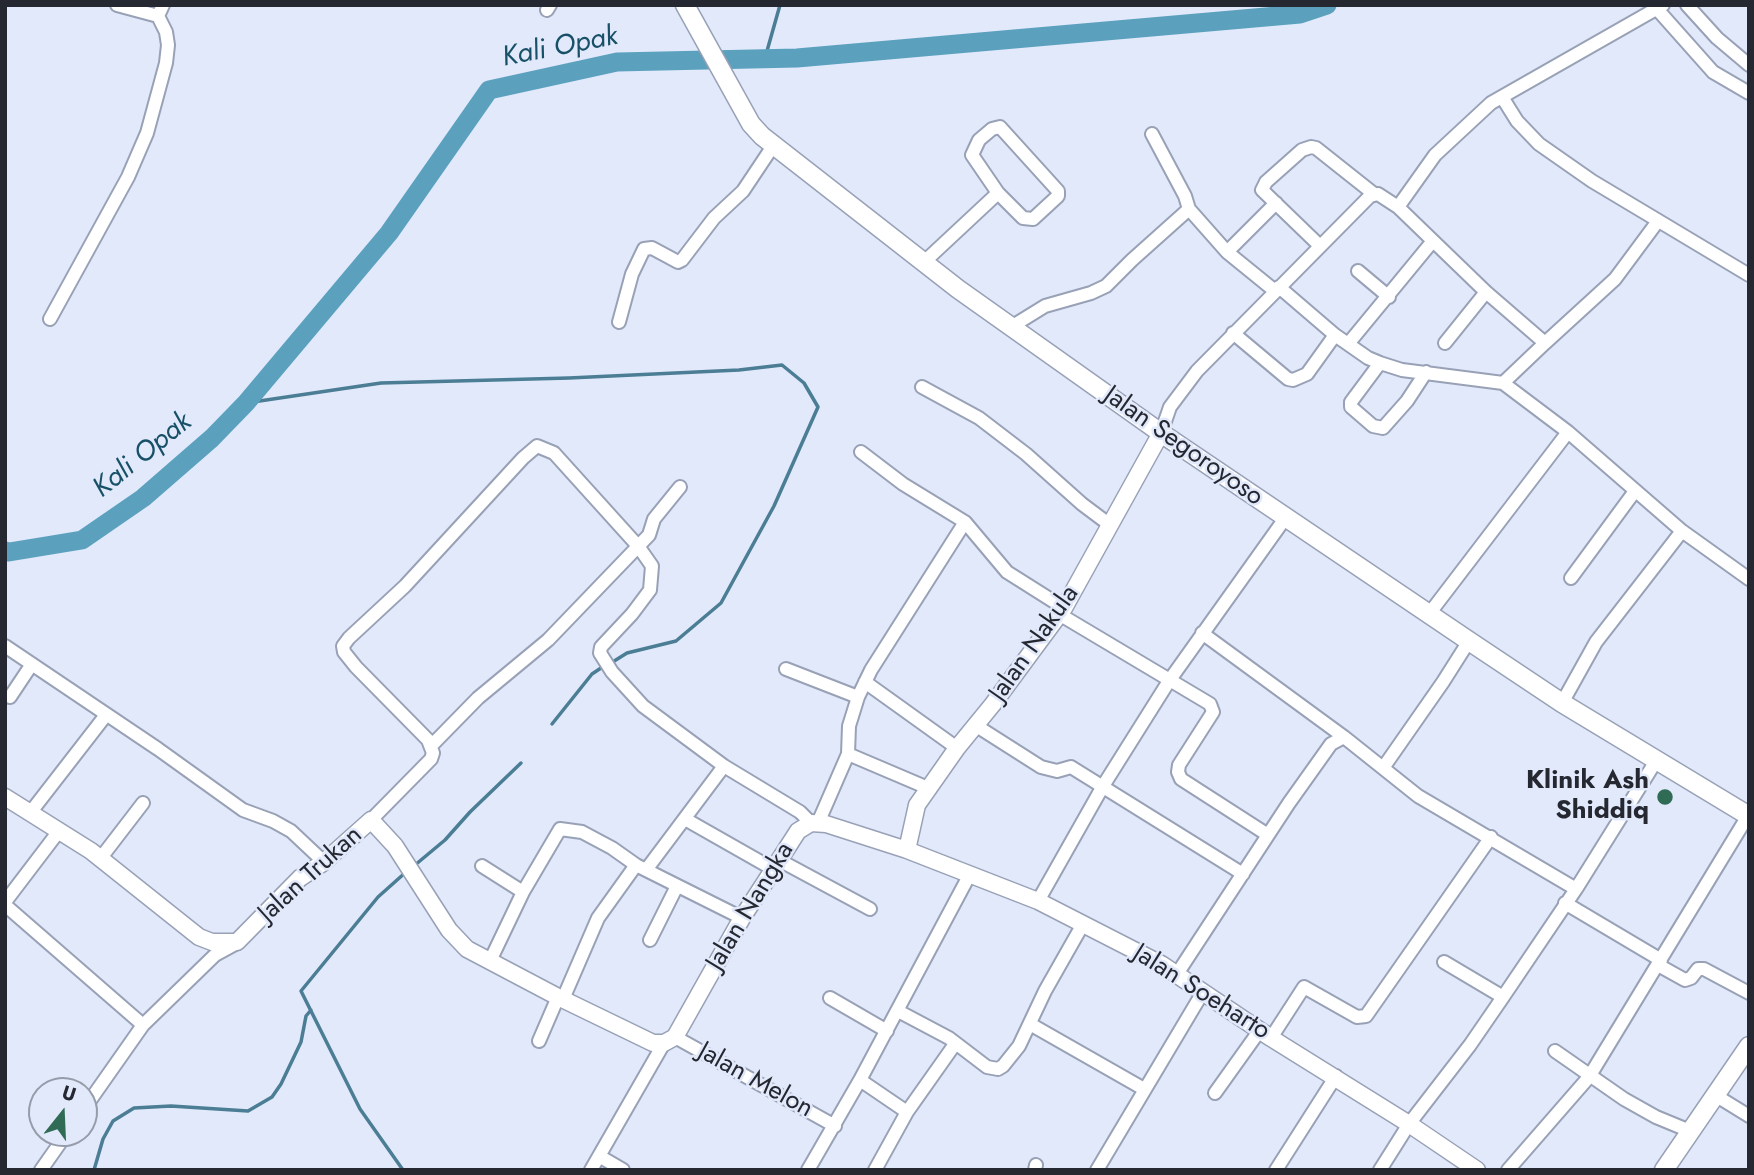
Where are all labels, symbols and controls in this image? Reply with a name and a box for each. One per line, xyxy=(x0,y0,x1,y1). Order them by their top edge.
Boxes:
water label: Kali Opak xyxy=(499,20,621,76)
street label: Jalan Segoroyoso xyxy=(1097,380,1269,514)
water label: Kali Opak xyxy=(87,406,199,506)
street label: Jalan Nakula xyxy=(984,580,1086,708)
place label: Klinik Ash Shiddiq xyxy=(1526,766,1649,828)
marker: Klinik Ash Shiddiq xyxy=(1655,787,1675,807)
street label: Jalan Trukan xyxy=(253,820,369,930)
street label: Jalan Nangka xyxy=(701,837,801,977)
street label: Jalan Soeharto xyxy=(1127,938,1275,1048)
street label: Jalan Melon xyxy=(692,1037,818,1125)
north arrow xyxy=(28,1077,98,1147)
text: U xyxy=(59,1079,80,1108)

